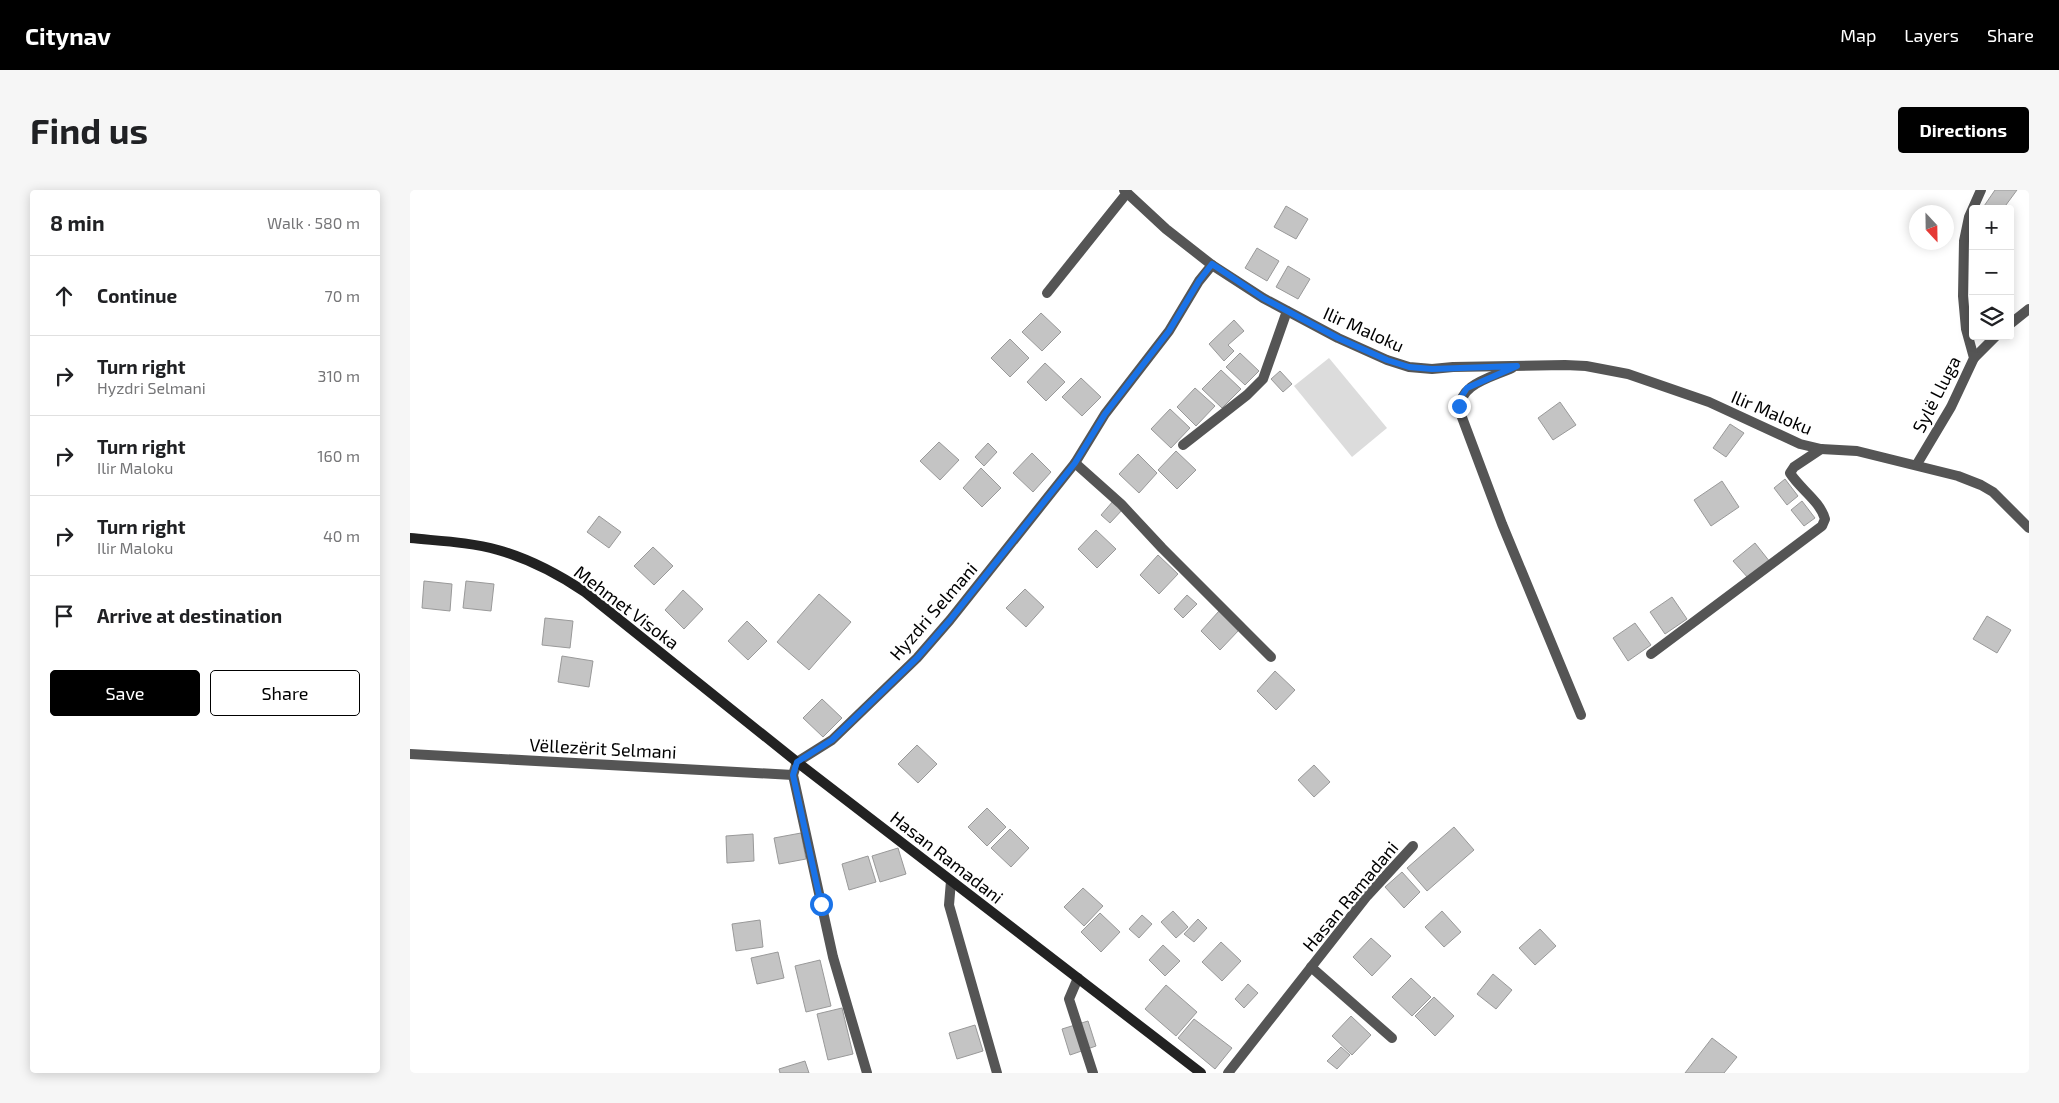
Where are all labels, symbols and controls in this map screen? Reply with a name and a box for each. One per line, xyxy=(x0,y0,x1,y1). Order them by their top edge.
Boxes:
text: Citynav xyxy=(25,21,111,50)
text: Map xyxy=(1840,24,1876,46)
text: Layers xyxy=(1904,24,1959,46)
text: Share xyxy=(1987,24,2034,46)
button: Directions xyxy=(1898,107,2029,153)
text: Find us xyxy=(30,109,148,151)
north arrow xyxy=(1909,205,1954,250)
map controls xyxy=(1969,205,2014,340)
button: + xyxy=(1969,205,2014,250)
text: 8 min xyxy=(50,210,105,235)
text: Walk · 580 m xyxy=(267,213,360,232)
button: − xyxy=(1969,250,2014,295)
icon: ahead xyxy=(50,282,78,310)
text: Continue xyxy=(97,284,177,307)
text: 70 m xyxy=(325,286,360,305)
button: layers xyxy=(1969,295,2014,340)
street label: Ilir Maloku xyxy=(1320,301,1408,357)
street label: Sylë Lluga xyxy=(1907,352,1965,436)
text: Turn right xyxy=(97,355,185,378)
icon: right xyxy=(50,362,78,390)
text: 310 m xyxy=(318,366,360,385)
text: Hyzdri Selmani xyxy=(97,378,206,397)
street label: Ilir Maloku xyxy=(1728,385,1816,439)
route end xyxy=(1448,395,1471,418)
text: Turn right xyxy=(97,435,185,458)
icon: right xyxy=(50,442,78,470)
text: 160 m xyxy=(317,446,360,465)
text: Ilir Maloku xyxy=(97,458,173,477)
text: Turn right xyxy=(97,515,185,538)
icon: right xyxy=(50,522,78,550)
text: 40 m xyxy=(323,526,360,545)
text: Ilir Maloku xyxy=(97,538,173,557)
street label: Hyzdri Selmani xyxy=(885,558,981,664)
street label: Mehmet Visoka xyxy=(570,560,684,654)
icon: arrive xyxy=(50,602,78,630)
text: Arrive at destination xyxy=(97,604,282,627)
button: Save xyxy=(50,670,200,716)
button: Share xyxy=(210,670,360,716)
street label: Vëllezërit Selmani xyxy=(529,733,677,763)
street label: Hasan Ramadani xyxy=(886,806,1008,908)
street label: Hasan Ramadani xyxy=(1297,836,1403,956)
route start xyxy=(810,893,833,916)

